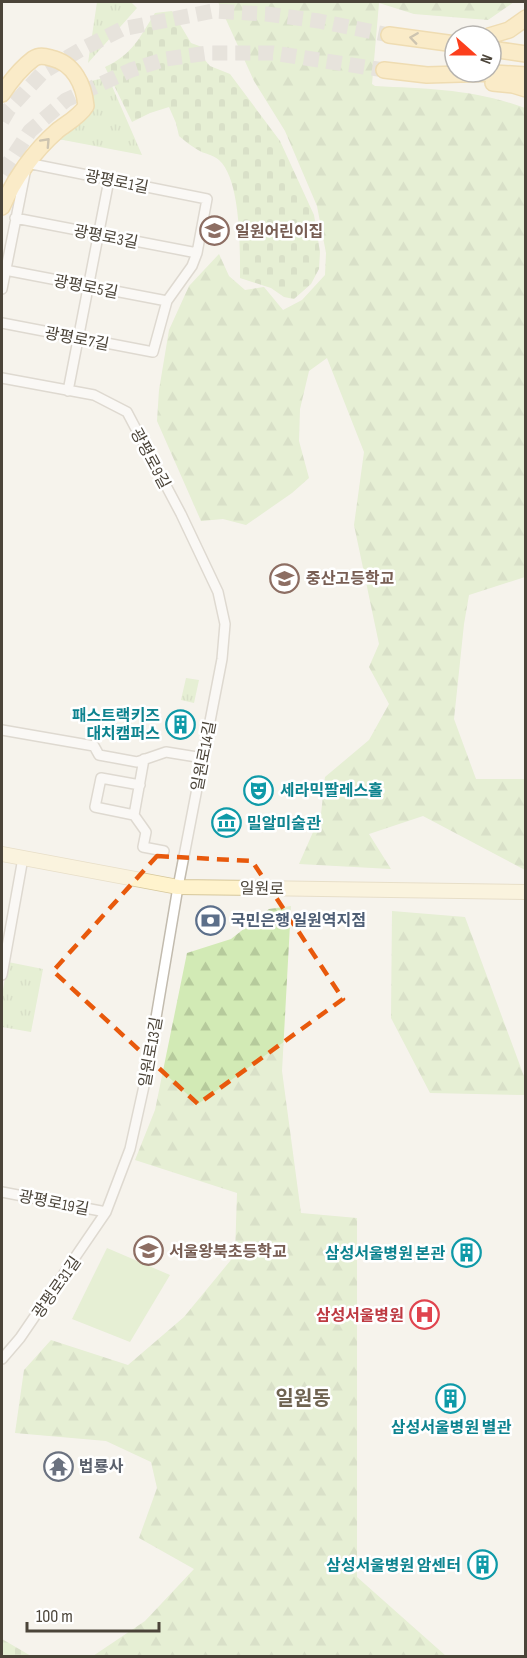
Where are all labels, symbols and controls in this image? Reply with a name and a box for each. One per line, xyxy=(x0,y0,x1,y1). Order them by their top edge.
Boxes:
north arrow xyxy=(443,24,503,84)
one-way arrow xyxy=(409,33,418,45)
text: N xyxy=(475,51,496,66)
one-way arrow xyxy=(39,139,50,149)
street label: 광평로1길 xyxy=(83,167,150,198)
school or university icon: 일원어린이집 xyxy=(198,215,230,247)
street label: 광평로3길 xyxy=(72,222,140,253)
place label: 일원어린이집 xyxy=(235,223,323,242)
street label: 광평로5길 xyxy=(52,272,120,303)
street label: 광평로7길 xyxy=(43,324,111,355)
street label: 광평로9길 xyxy=(126,425,174,492)
school or university icon: 중산고등학교 xyxy=(269,562,301,594)
place label: 중산고등학교 xyxy=(306,569,395,589)
place label: 패스트랙키즈 대치캠퍼스 xyxy=(72,707,160,744)
building icon: 패스트랙키즈 대치캠퍼스 xyxy=(165,708,197,740)
street label: 일원로14길 xyxy=(188,720,221,793)
theatre icon: 세라믹팔레스홀 xyxy=(243,774,275,806)
place label: 세라믹팔레스홀 xyxy=(280,782,383,801)
museum icon: 밀알미술관 xyxy=(210,807,242,839)
place label: 밀알미술관 xyxy=(247,815,321,834)
street label: 일원로 xyxy=(240,880,284,899)
bank icon: 국민은행 일원역지점 xyxy=(194,904,226,936)
place label: 국민은행 일원역지점 xyxy=(231,912,366,931)
street label: 일원로13길 xyxy=(136,1016,167,1089)
street label: 광평로19길 xyxy=(17,1187,91,1220)
school or university icon: 서울왕북초등학교 xyxy=(132,1235,164,1267)
building icon: 삼성서울병원 본관 xyxy=(450,1237,482,1269)
place label: 서울왕북초등학교 xyxy=(169,1242,287,1262)
place label: 삼성서울병원 본관 xyxy=(325,1245,445,1264)
street label: 광평로31길 xyxy=(29,1253,85,1322)
hospital icon: 삼성서울병원 xyxy=(409,1299,441,1331)
place label: 삼성서울병원 xyxy=(316,1307,404,1326)
building icon: 삼성서울병원 별관 xyxy=(435,1383,467,1415)
district label: 일원동 xyxy=(275,1387,331,1411)
place label: 삼성서울병원 별관 xyxy=(391,1419,511,1438)
temple icon: 법룡사 xyxy=(42,1450,74,1482)
place label: 법룡사 xyxy=(79,1458,123,1477)
building icon: 삼성서울병원 암센터 xyxy=(466,1549,498,1581)
place label: 삼성서울병원 암센터 xyxy=(326,1557,461,1576)
scale bar xyxy=(27,1595,159,1633)
text: 100 m xyxy=(36,1606,73,1627)

